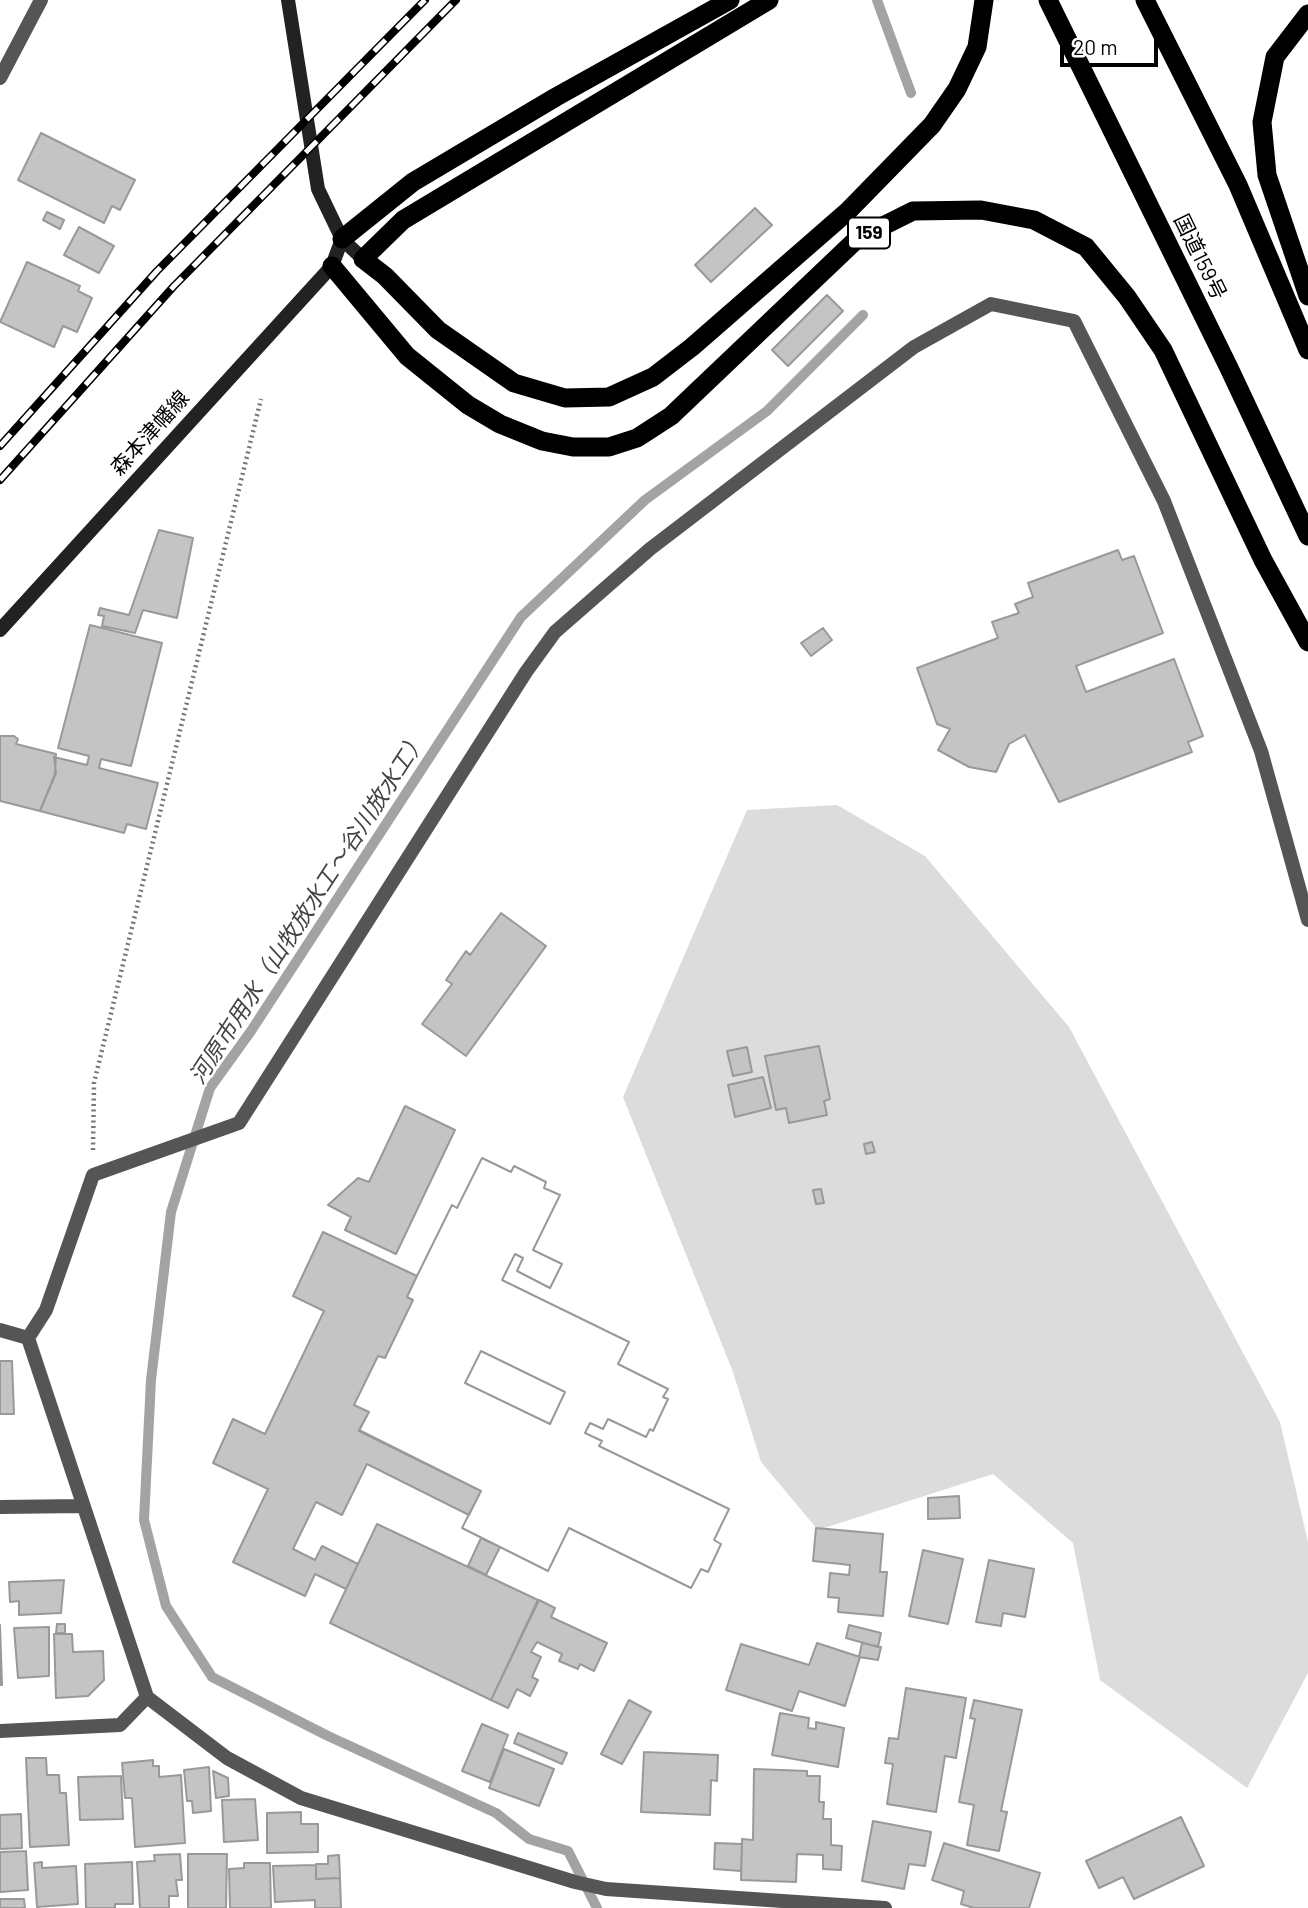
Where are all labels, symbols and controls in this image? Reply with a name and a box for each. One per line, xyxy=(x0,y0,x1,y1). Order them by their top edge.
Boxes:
scale bar xyxy=(1063,21,1161,65)
text: 20 m xyxy=(1073,34,1118,59)
street label: 国道159号 xyxy=(1168,210,1232,304)
road number: 159 xyxy=(848,218,890,248)
street label: 森本津幡線 xyxy=(106,386,194,480)
water label: 河原市用水（山牧放水工～谷川放水工） xyxy=(184,727,432,1089)

